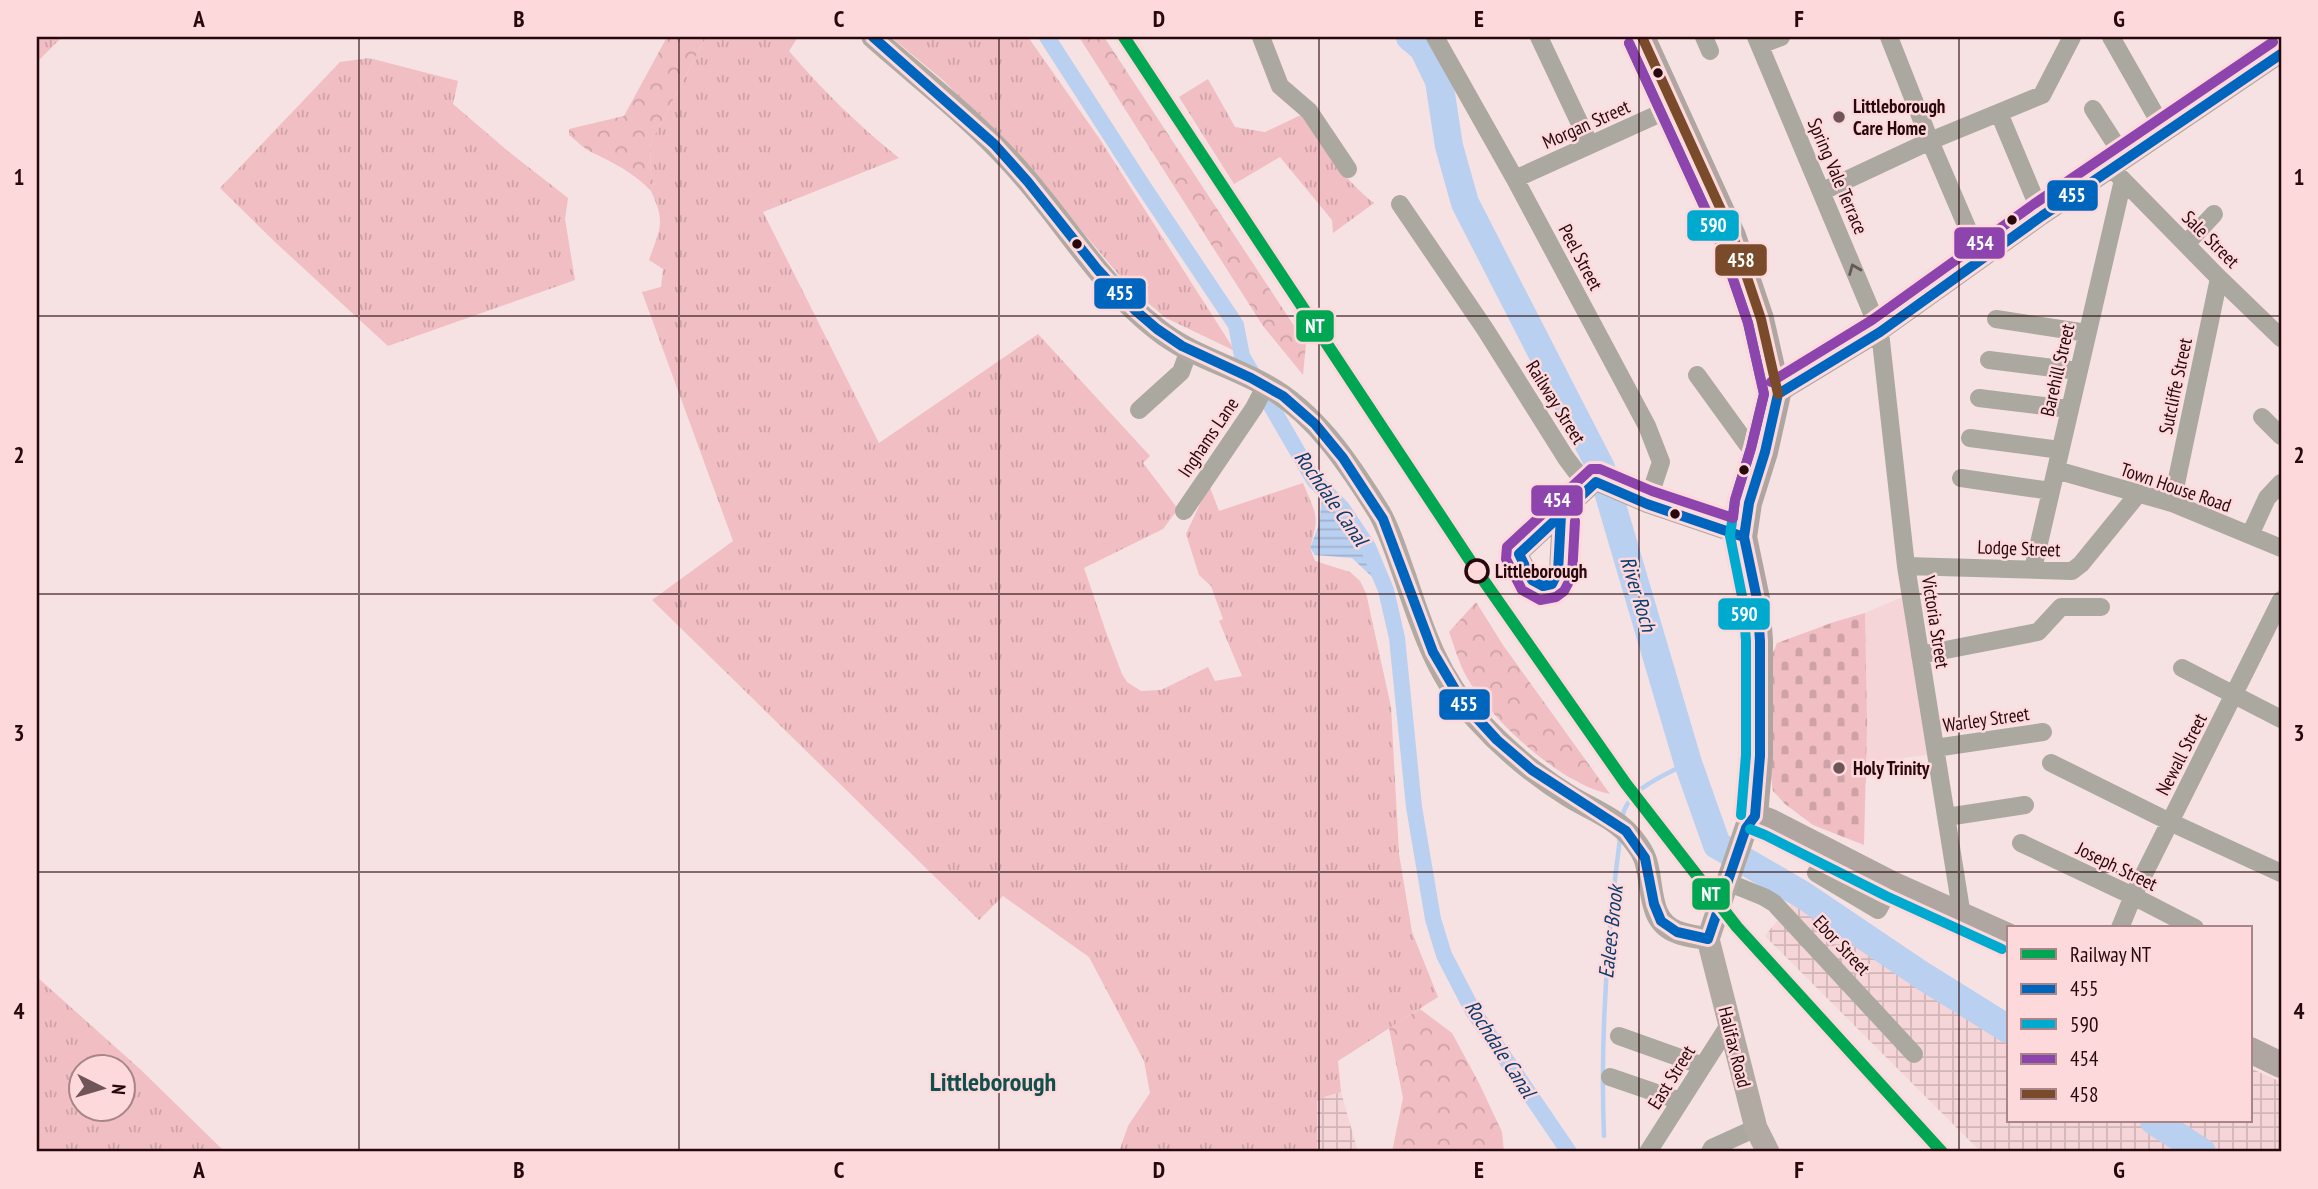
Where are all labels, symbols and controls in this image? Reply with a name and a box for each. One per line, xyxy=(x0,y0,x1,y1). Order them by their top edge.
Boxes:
text: A xyxy=(192,4,205,33)
text: B xyxy=(513,4,525,33)
text: C xyxy=(834,4,845,33)
text: D xyxy=(1153,4,1165,33)
text: E xyxy=(1474,4,1484,33)
text: F xyxy=(1794,4,1804,33)
text: G xyxy=(2113,4,2125,33)
unlabelled marker xyxy=(1651,66,1665,80)
street label: Morgan Street xyxy=(1539,94,1634,154)
place label: Littleborough Care Home xyxy=(1853,94,1945,140)
marker: Littleborough Care Home xyxy=(1831,109,1847,125)
street label: Spring Vale Terrace xyxy=(1803,114,1873,238)
text: 1 xyxy=(14,162,25,191)
text: 1 xyxy=(2294,162,2305,191)
line badge: 455 xyxy=(2046,179,2099,212)
text: 455 xyxy=(2058,183,2086,207)
street label: Sale Street xyxy=(2177,205,2245,273)
line badge: 590 xyxy=(1686,209,1740,242)
text: 590 xyxy=(1699,213,1727,237)
unlabelled marker xyxy=(2005,213,2019,227)
street label: Peel Street xyxy=(1554,220,1609,295)
line badge: 454 xyxy=(1953,226,2006,260)
text: 454 xyxy=(1966,231,1994,255)
unlabelled marker xyxy=(1070,237,1084,251)
line badge: 458 xyxy=(1714,243,1768,277)
text: 458 xyxy=(1727,248,1755,272)
one-way arrow xyxy=(1849,263,1863,275)
line badge: 455 xyxy=(1093,277,1147,310)
text: 455 xyxy=(1106,281,1134,305)
line badge: NT xyxy=(1295,309,1335,343)
text: NT xyxy=(1305,314,1325,338)
street label: Barehill Street xyxy=(2035,321,2079,419)
street label: Sutcliffe Street xyxy=(2153,335,2197,436)
street label: Railway Street xyxy=(1521,356,1591,449)
street label: Inghams Lane xyxy=(1173,392,1244,482)
text: 2 xyxy=(14,440,25,469)
text: 2 xyxy=(2294,440,2305,469)
water label: Rochdale Canal xyxy=(1289,445,1375,553)
street label: Town House Road xyxy=(2117,457,2235,517)
unlabelled marker xyxy=(1737,463,1751,477)
line badge: 454 xyxy=(1530,484,1584,517)
text: 454 xyxy=(1543,488,1571,512)
unlabelled marker xyxy=(1668,507,1682,521)
street label: Lodge Street xyxy=(1977,535,2062,561)
water label: River Roch xyxy=(1614,553,1663,636)
marker: Littleborough xyxy=(1465,559,1489,583)
place label: Littleborough xyxy=(1495,559,1587,583)
street label: Victoria Street xyxy=(1917,573,1955,671)
line badge: 590 xyxy=(1717,597,1771,631)
text: 590 xyxy=(1730,602,1758,626)
line badge: 455 xyxy=(1438,688,1491,721)
text: 455 xyxy=(1450,692,1478,716)
street label: Warley Street xyxy=(1941,701,2031,737)
street label: Newall Street xyxy=(2150,708,2212,799)
text: 3 xyxy=(14,718,25,747)
text: 3 xyxy=(2294,718,2305,747)
place label: Holy Trinity xyxy=(1853,756,1930,780)
marker: Holy Trinity xyxy=(1831,760,1847,776)
street label: Joseph Street xyxy=(2072,836,2162,896)
line badge: NT xyxy=(1691,877,1731,911)
water label: Ealees Brook xyxy=(1592,881,1629,980)
text: NT xyxy=(1701,882,1721,906)
street label: Ebor Street xyxy=(1808,910,1876,981)
legend xyxy=(2007,926,2252,1122)
text: Railway NT xyxy=(2070,941,2152,968)
text: 455 xyxy=(2070,975,2098,1002)
water label: Rochdale Canal xyxy=(1459,995,1543,1104)
text: 4 xyxy=(14,996,25,1025)
text: 4 xyxy=(2294,996,2305,1025)
street label: Halifax Road xyxy=(1713,1004,1757,1090)
text: 590 xyxy=(2070,1011,2098,1038)
street label: East Street xyxy=(1642,1040,1700,1113)
text: 454 xyxy=(2070,1045,2099,1072)
north arrow xyxy=(66,1052,136,1122)
district label: Littleborough xyxy=(930,1065,1056,1098)
text: 458 xyxy=(2070,1081,2098,1108)
text: N xyxy=(107,1083,131,1096)
text: A xyxy=(192,1155,205,1184)
text: B xyxy=(513,1155,525,1184)
text: C xyxy=(834,1155,845,1184)
text: D xyxy=(1153,1155,1165,1184)
text: E xyxy=(1474,1155,1484,1184)
text: F xyxy=(1794,1155,1804,1184)
text: G xyxy=(2113,1155,2125,1184)

